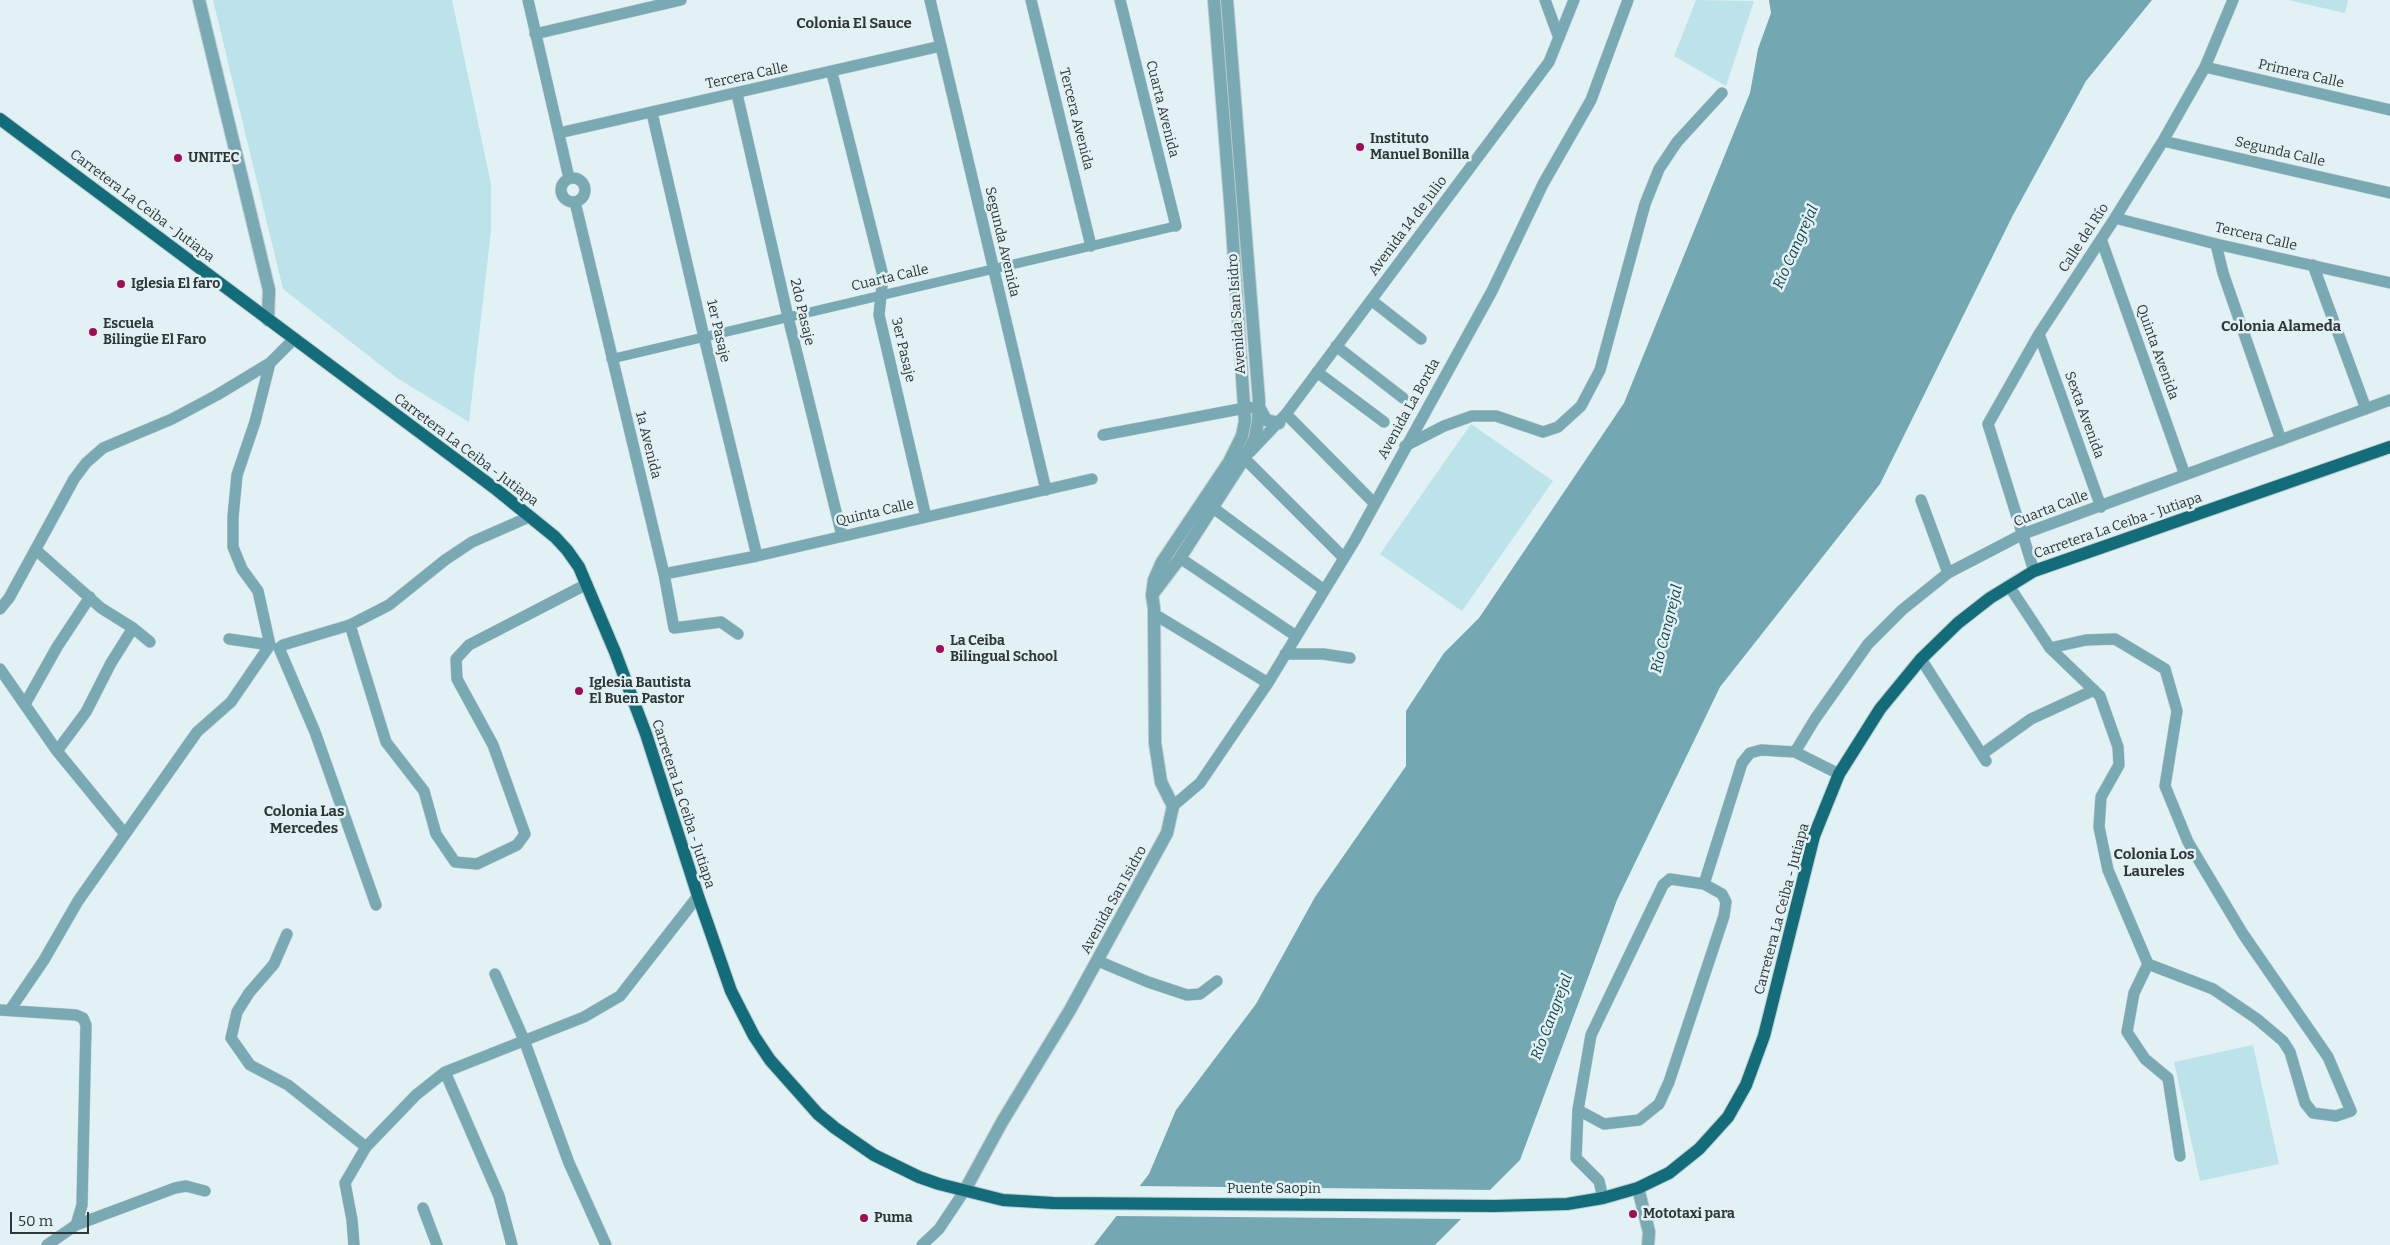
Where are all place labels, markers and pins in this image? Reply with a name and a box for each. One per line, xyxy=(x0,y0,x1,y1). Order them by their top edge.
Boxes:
place label: Instituto Manuel Bonilla xyxy=(1370,131,1469,164)
marker: Instituto Manuel Bonilla xyxy=(1354,141,1366,153)
place label: UNITEC xyxy=(188,150,239,166)
marker: UNITEC xyxy=(172,152,184,164)
place label: Iglesia El faro xyxy=(131,276,220,292)
marker: Iglesia El faro xyxy=(115,278,127,290)
place label: Escuela Bilingüe El Faro xyxy=(103,316,206,348)
marker: Escuela Bilingüe El Faro xyxy=(87,326,99,338)
place label: La Ceiba Bilingual School xyxy=(950,633,1058,666)
marker: La Ceiba Bilingual School xyxy=(934,643,946,655)
place label: Iglesia Bautista El Buen Pastor xyxy=(589,675,691,708)
marker: Iglesia Bautista El Buen Pastor xyxy=(573,685,585,697)
place label: Mototaxi para xyxy=(1643,1206,1735,1222)
marker: Mototaxi para xyxy=(1627,1208,1639,1220)
place label: Puma xyxy=(874,1210,913,1226)
marker: Puma xyxy=(858,1212,870,1224)

